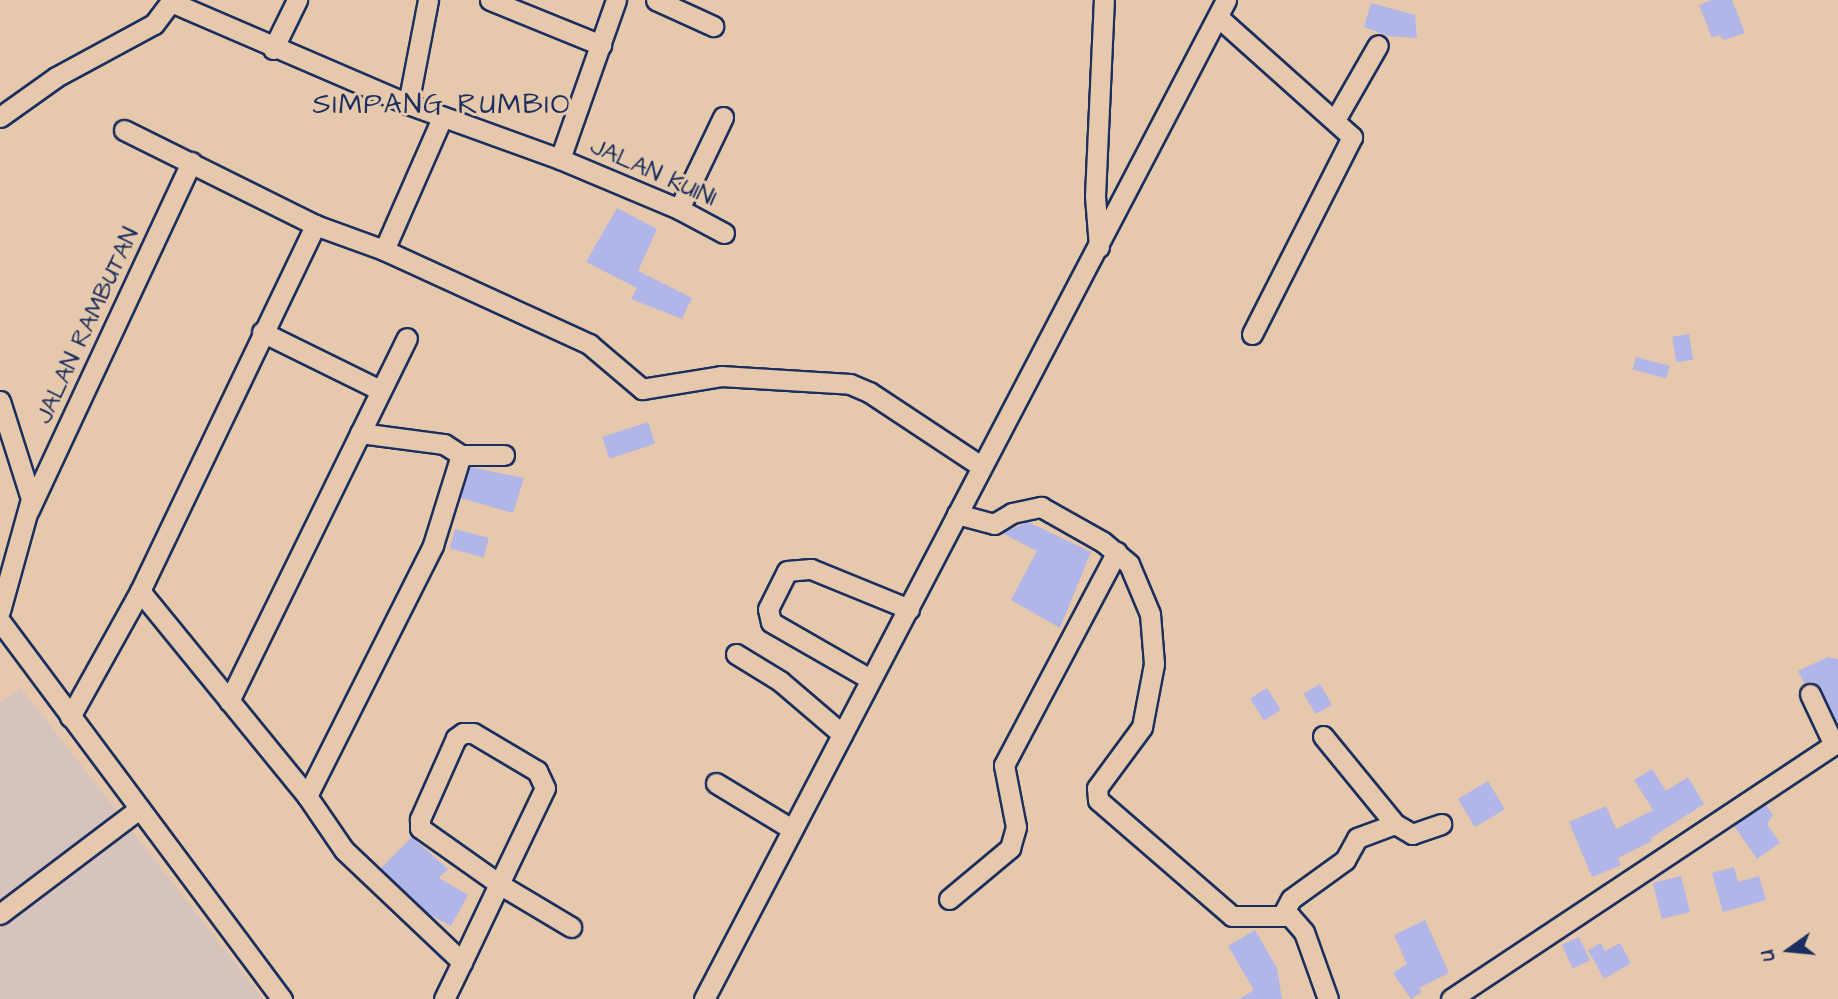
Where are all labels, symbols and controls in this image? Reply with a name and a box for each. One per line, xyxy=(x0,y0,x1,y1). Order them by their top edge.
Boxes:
district label: SIMPANG RUMBIO xyxy=(314,88,570,122)
street label: JALAN KUINI xyxy=(585,132,721,214)
street label: JALAN RAMBUTAN xyxy=(30,223,146,429)
north arrow xyxy=(1754,915,1824,985)
text: U xyxy=(1754,947,1783,964)

